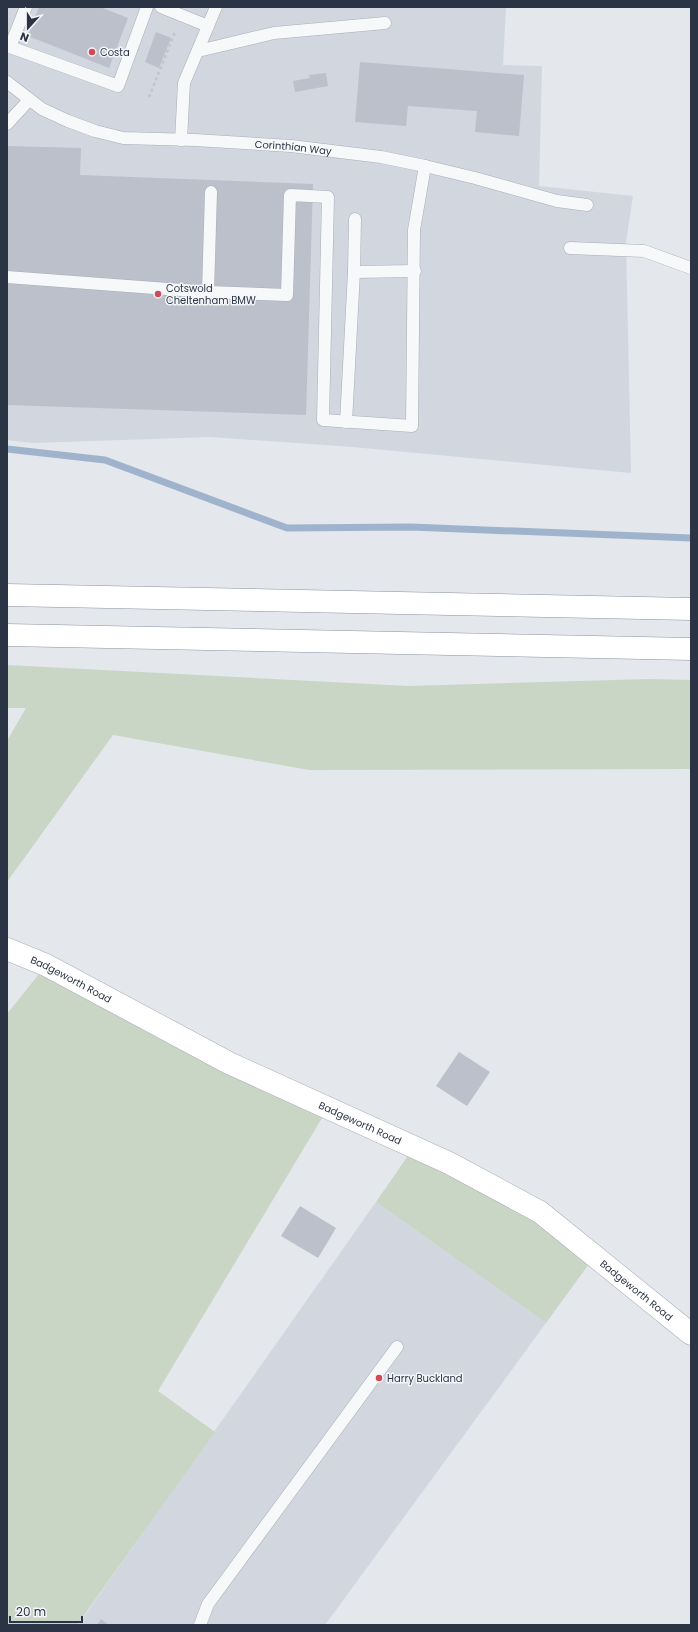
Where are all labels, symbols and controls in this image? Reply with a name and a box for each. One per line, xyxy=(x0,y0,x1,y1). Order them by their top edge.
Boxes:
north arrow xyxy=(8,8,48,48)
text: N xyxy=(18,28,31,46)
place label: Costa xyxy=(100,45,130,60)
marker: Costa xyxy=(87,47,97,57)
street label: Corinthian Way xyxy=(254,137,333,159)
place label: Cotswold Cheltenham BMW xyxy=(166,281,256,308)
marker: Cotswold Cheltenham BMW xyxy=(153,289,163,299)
street label: Badgeworth Road xyxy=(28,952,114,1007)
street label: Badgeworth Road xyxy=(316,1098,404,1149)
street label: Badgeworth Road xyxy=(597,1256,676,1325)
place label: Harry Buckland xyxy=(387,1371,463,1386)
marker: Harry Buckland xyxy=(374,1373,384,1383)
scale bar xyxy=(10,1598,82,1624)
text: 20 m xyxy=(16,1603,46,1620)

